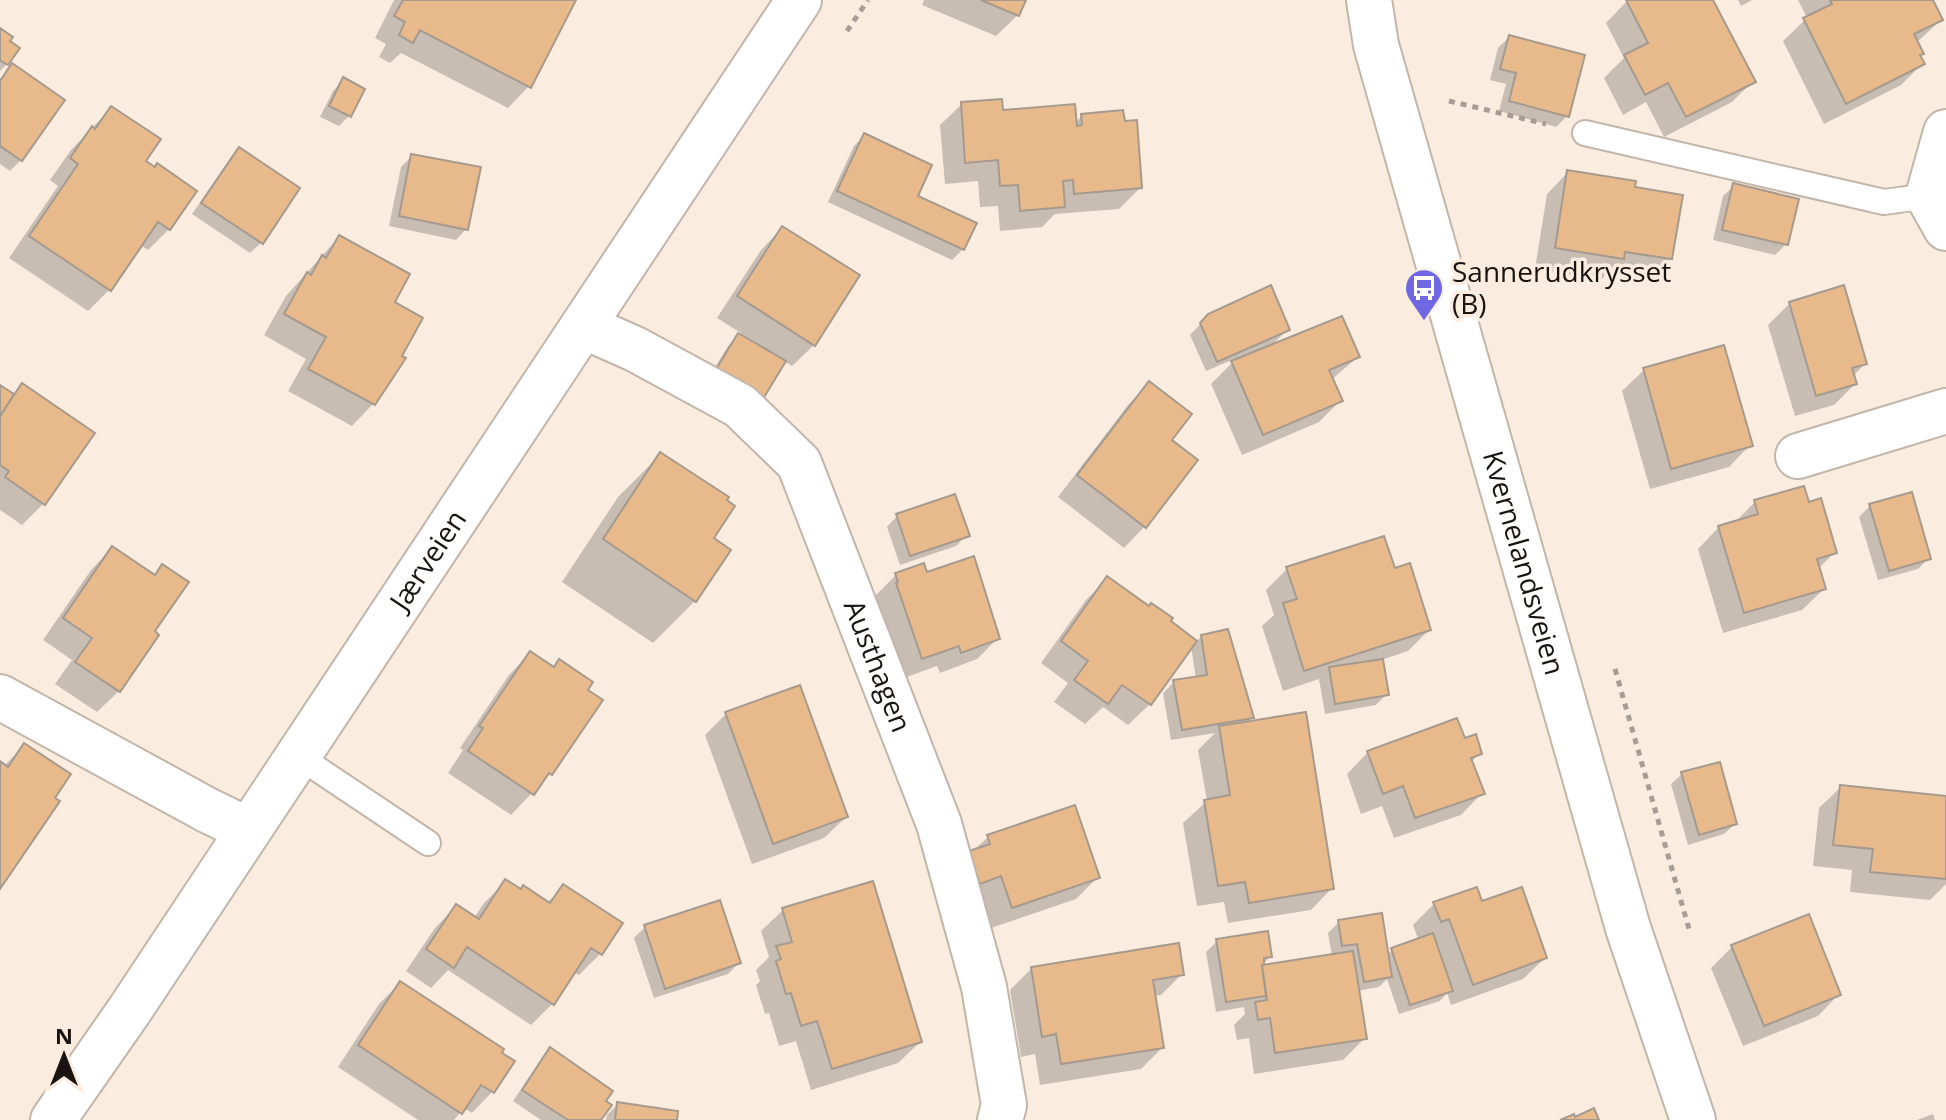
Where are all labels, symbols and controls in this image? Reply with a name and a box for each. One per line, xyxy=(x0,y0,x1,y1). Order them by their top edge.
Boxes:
place label: Sannerudkrysset (B) xyxy=(1452,252,1671,322)
bus stop icon: Sannerudkrysset (B) xyxy=(1403,267,1445,322)
street label: Kvernelandsveien xyxy=(1475,446,1575,679)
street label: Jærveien xyxy=(378,502,474,619)
street label: Austhagen xyxy=(836,594,921,737)
north arrow xyxy=(24,1016,104,1096)
text: N xyxy=(55,1020,73,1050)

